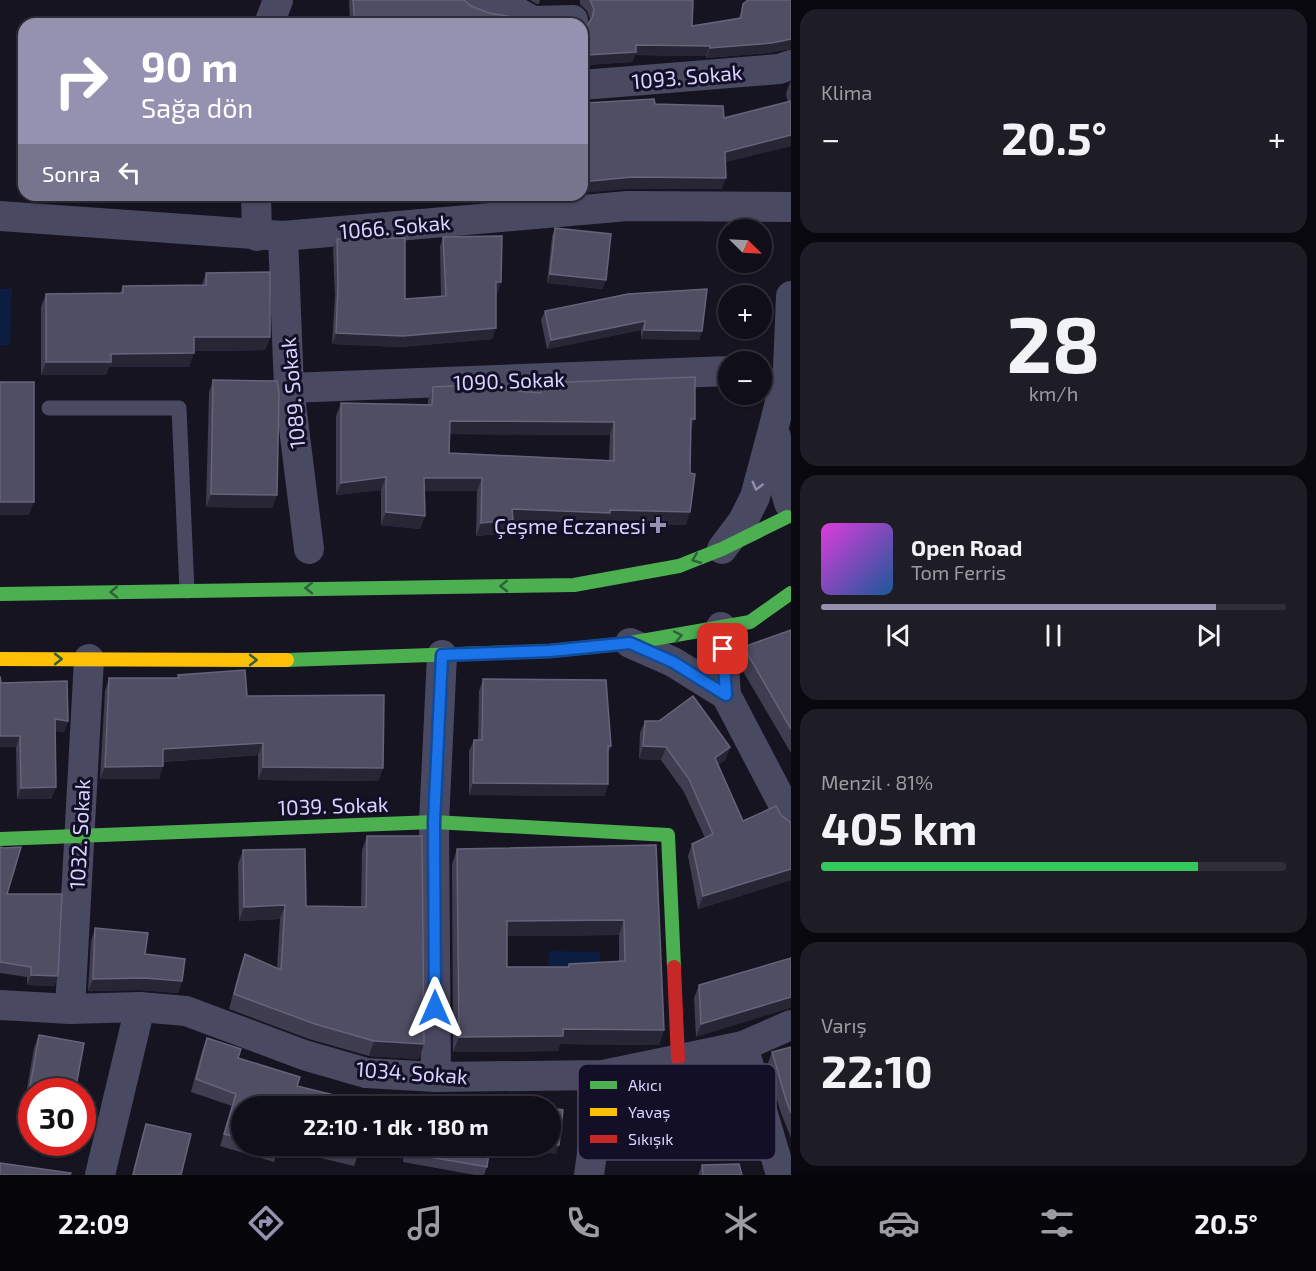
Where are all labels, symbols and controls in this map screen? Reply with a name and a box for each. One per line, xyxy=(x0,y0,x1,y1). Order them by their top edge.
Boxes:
text: 90 m xyxy=(141,40,238,90)
icon: right xyxy=(42,42,120,120)
street label: 1093. Sokak xyxy=(631,59,744,93)
text: Klima xyxy=(821,80,872,104)
text: Sağa dön xyxy=(141,91,253,123)
text: 20.5° xyxy=(1001,110,1107,164)
text: − xyxy=(821,118,840,158)
text: + xyxy=(1268,118,1286,158)
icon: left xyxy=(113,156,146,189)
text: Sonra xyxy=(42,160,101,186)
street label: 1066. Sokak xyxy=(339,209,452,243)
north arrow xyxy=(718,219,772,273)
map controls xyxy=(718,219,772,405)
button: + xyxy=(718,285,772,339)
text: 28 xyxy=(1007,295,1100,389)
street label: 1089. Sokak xyxy=(275,336,309,450)
button: − xyxy=(718,351,772,405)
street label: 1090. Sokak xyxy=(453,366,566,394)
text: km/h xyxy=(1029,381,1078,405)
one-way arrow xyxy=(752,481,765,491)
place label: Çeşme Eczanesi xyxy=(494,513,646,540)
marker: Çeşme Eczanesi xyxy=(651,518,665,532)
text: Open Road xyxy=(911,534,1023,560)
one-way arrow xyxy=(691,552,702,565)
text: Tom Ferris xyxy=(911,560,1006,584)
one-way arrow xyxy=(499,580,508,592)
one-way arrow xyxy=(304,582,313,595)
one-way arrow xyxy=(109,586,118,598)
icon: previous xyxy=(882,619,915,652)
icon: pause xyxy=(1037,619,1070,652)
icon: next xyxy=(1192,619,1225,652)
pin xyxy=(697,623,748,674)
one-way arrow xyxy=(673,630,683,643)
icon: arrive xyxy=(706,632,739,665)
one-way arrow xyxy=(54,653,63,665)
one-way arrow xyxy=(249,654,258,666)
text: Menzil · 81% xyxy=(821,770,933,794)
street label: 1032. Sokak xyxy=(64,778,94,890)
street label: 1039. Sokak xyxy=(277,791,389,819)
text: 405 km xyxy=(821,800,977,854)
position arrow xyxy=(403,976,467,1040)
text: Varış xyxy=(821,1013,867,1037)
text: 22:10 xyxy=(821,1043,933,1097)
street label: 1034. Sokak xyxy=(355,1056,469,1088)
legend xyxy=(578,1064,776,1160)
text: Akıcı xyxy=(628,1075,662,1094)
speed limit sign: 30 xyxy=(18,1078,96,1156)
text: Yavaş xyxy=(628,1102,670,1122)
text: 22:10 · 1 dk · 180 m xyxy=(303,1113,489,1139)
text: Sıkışık xyxy=(628,1129,673,1149)
icon: directions xyxy=(245,1202,287,1244)
icon: music xyxy=(404,1202,446,1244)
icon: phone xyxy=(562,1202,604,1244)
icon: climate xyxy=(720,1202,762,1244)
icon: car xyxy=(878,1202,920,1244)
icon: filters xyxy=(1036,1202,1078,1244)
text: 22:09 xyxy=(58,1207,129,1239)
text: 20.5° xyxy=(1194,1207,1258,1239)

